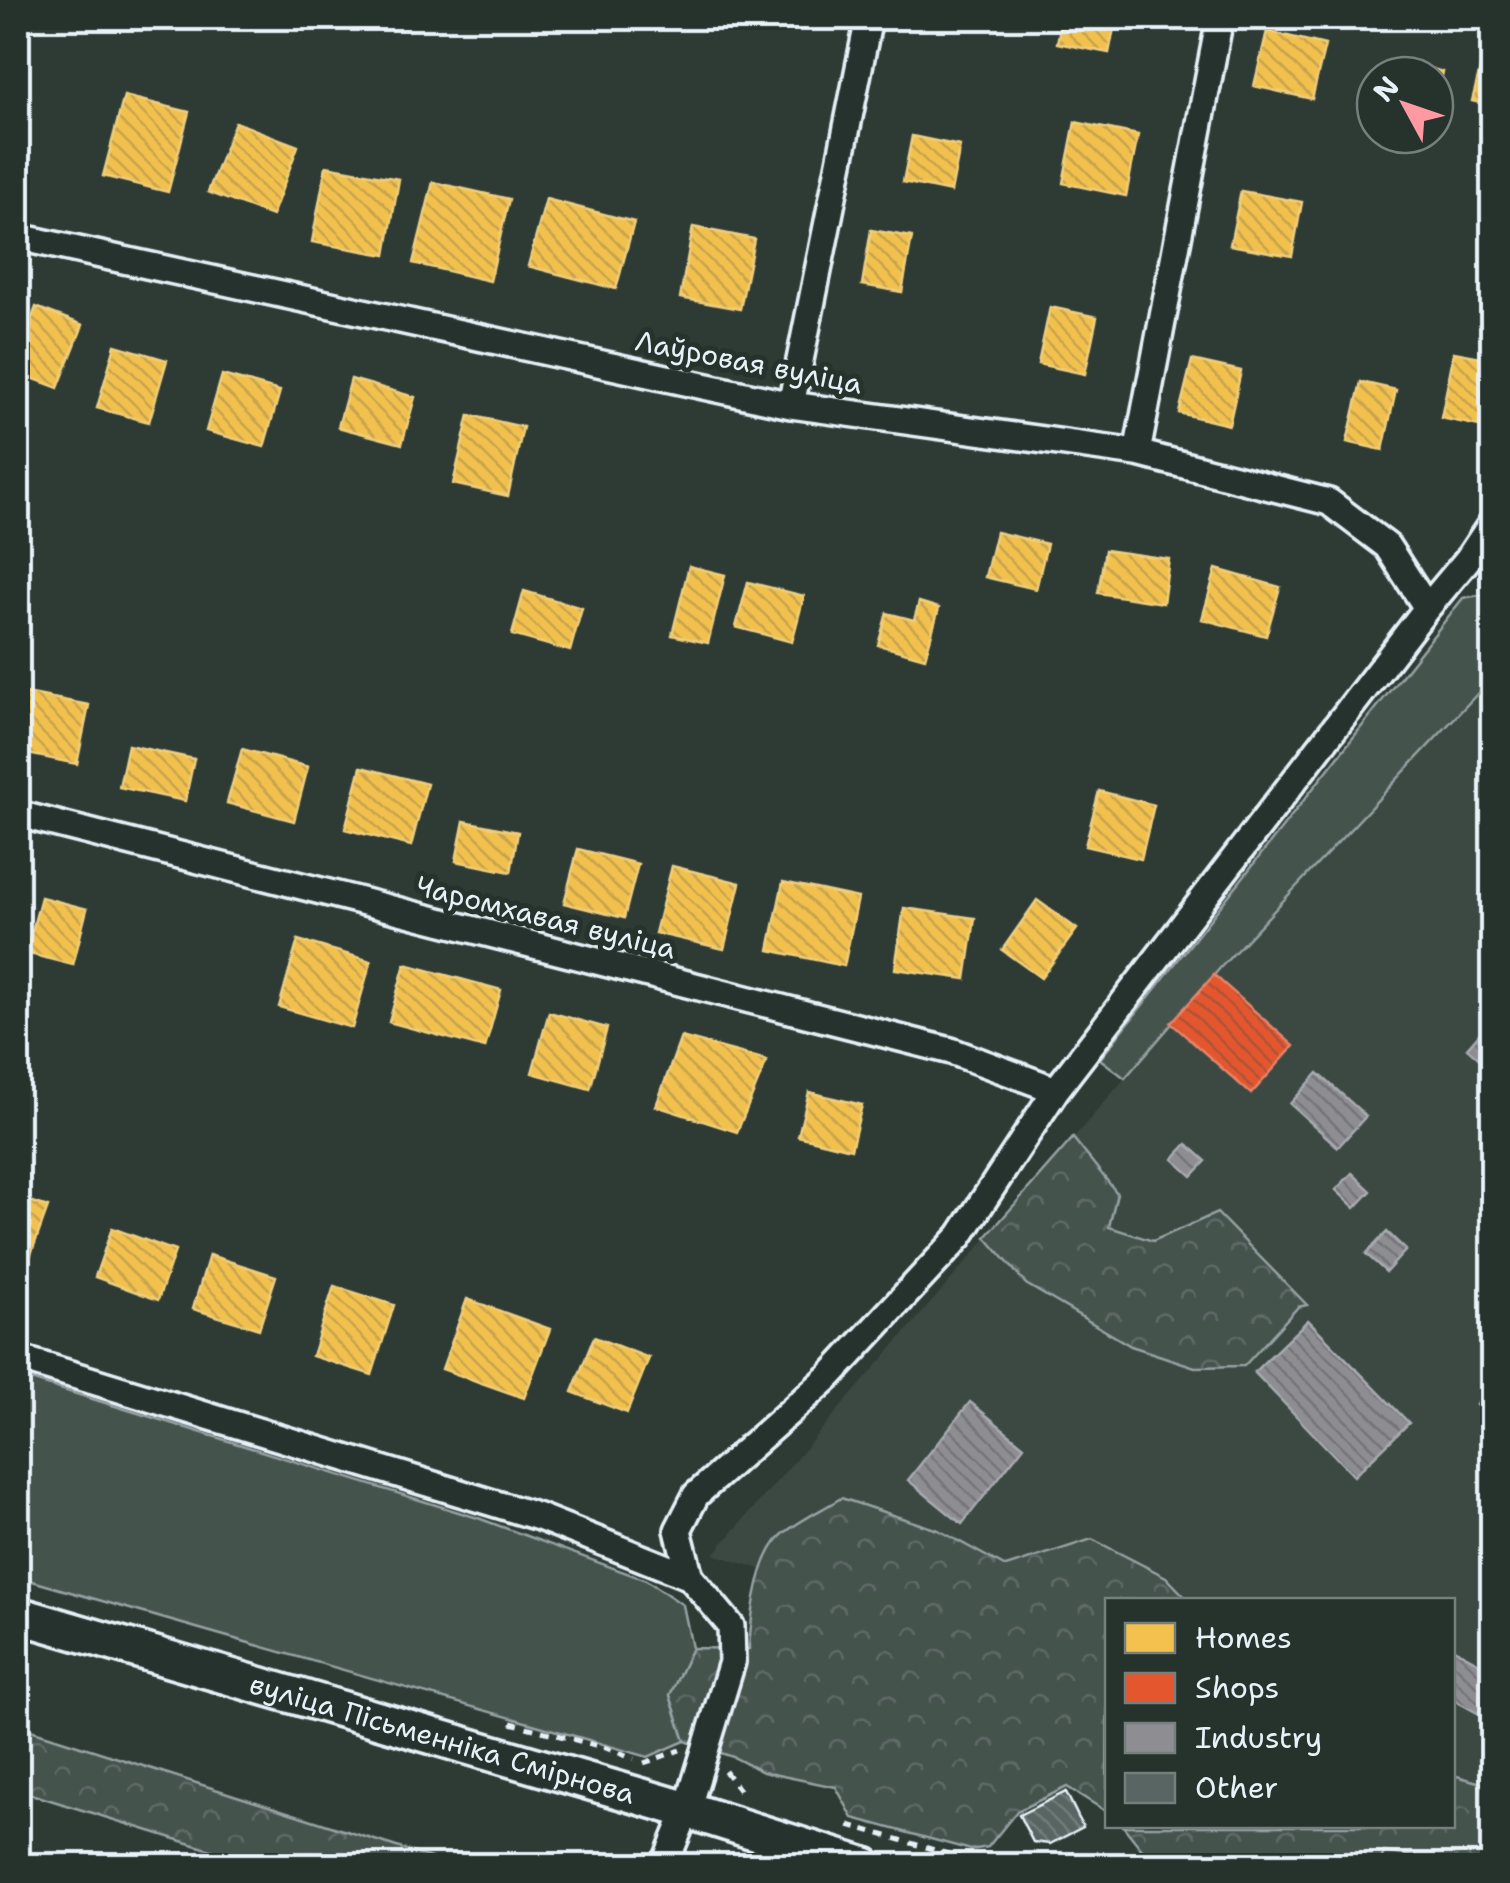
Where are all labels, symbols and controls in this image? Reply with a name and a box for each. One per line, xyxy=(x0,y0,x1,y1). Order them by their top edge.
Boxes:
north arrow xyxy=(1355,55,1455,155)
text: N xyxy=(1364,68,1408,110)
street label: Лаўровая вуліца xyxy=(632,321,866,403)
street label: Чаромхавая вуліца xyxy=(412,866,680,968)
legend xyxy=(1105,1598,1455,1828)
text: Homes xyxy=(1195,1617,1292,1658)
street label: вуліца Пісьменніка Смірнова xyxy=(245,1665,639,1813)
text: Shops xyxy=(1195,1667,1279,1708)
text: Industry xyxy=(1195,1717,1322,1758)
text: Other xyxy=(1195,1767,1278,1808)

